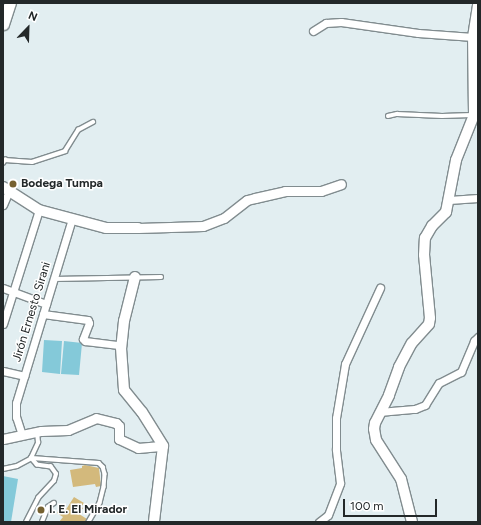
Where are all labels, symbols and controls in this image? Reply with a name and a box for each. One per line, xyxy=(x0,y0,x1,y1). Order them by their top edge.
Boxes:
north arrow xyxy=(8,8,48,48)
text: N xyxy=(26,9,39,24)
place label: Bodega Tumpa xyxy=(21,177,103,191)
marker: Bodega Tumpa xyxy=(8,179,18,189)
street label: Jirón Ernesto Sirani xyxy=(10,260,54,364)
scale bar xyxy=(345,491,439,517)
text: 100 m xyxy=(350,499,384,513)
place label: I. E. El Mirador xyxy=(49,503,127,517)
marker: I. E. El Mirador xyxy=(36,505,46,515)

